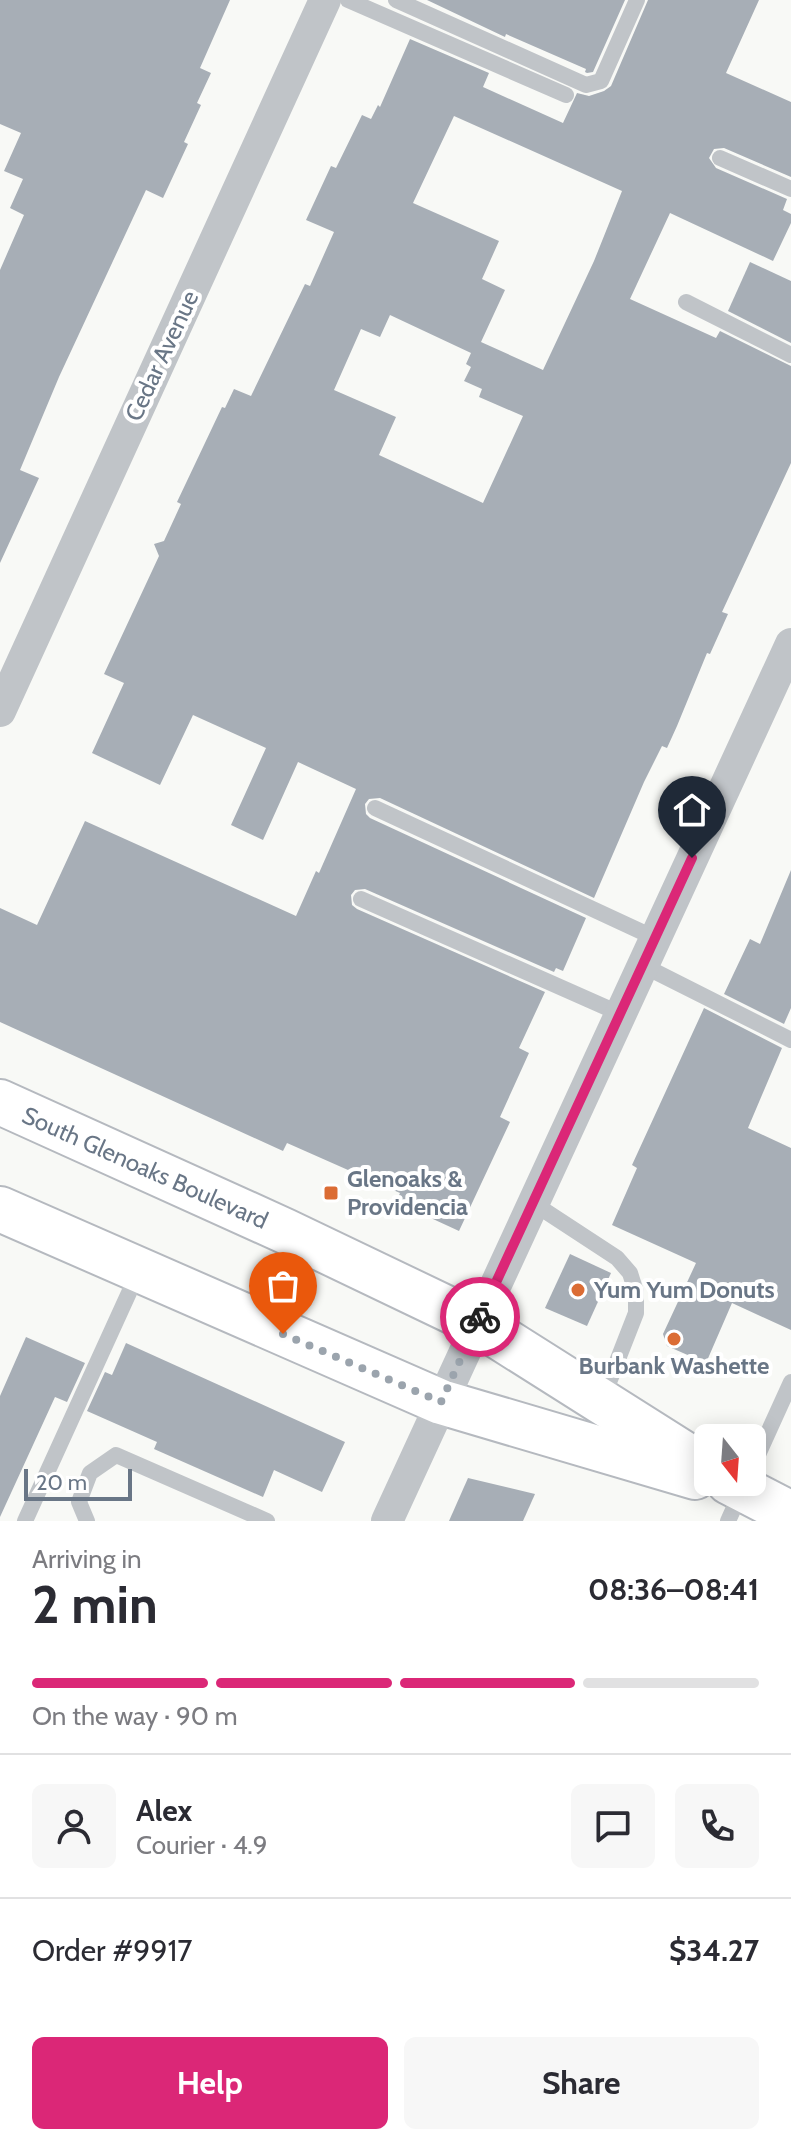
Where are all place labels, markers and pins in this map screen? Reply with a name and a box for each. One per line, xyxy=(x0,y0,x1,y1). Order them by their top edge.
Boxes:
pin xyxy=(658,776,726,858)
place label: Glenoaks & Providencia xyxy=(347,1164,468,1221)
marker: Glenoaks & Providencia xyxy=(322,1184,340,1202)
pin xyxy=(249,1252,317,1334)
place label: Yum Yum Donuts xyxy=(593,1275,775,1304)
marker: Yum Yum Donuts xyxy=(569,1281,587,1299)
marker: Burbank Washette xyxy=(665,1330,683,1348)
place label: Burbank Washette xyxy=(579,1351,769,1380)

